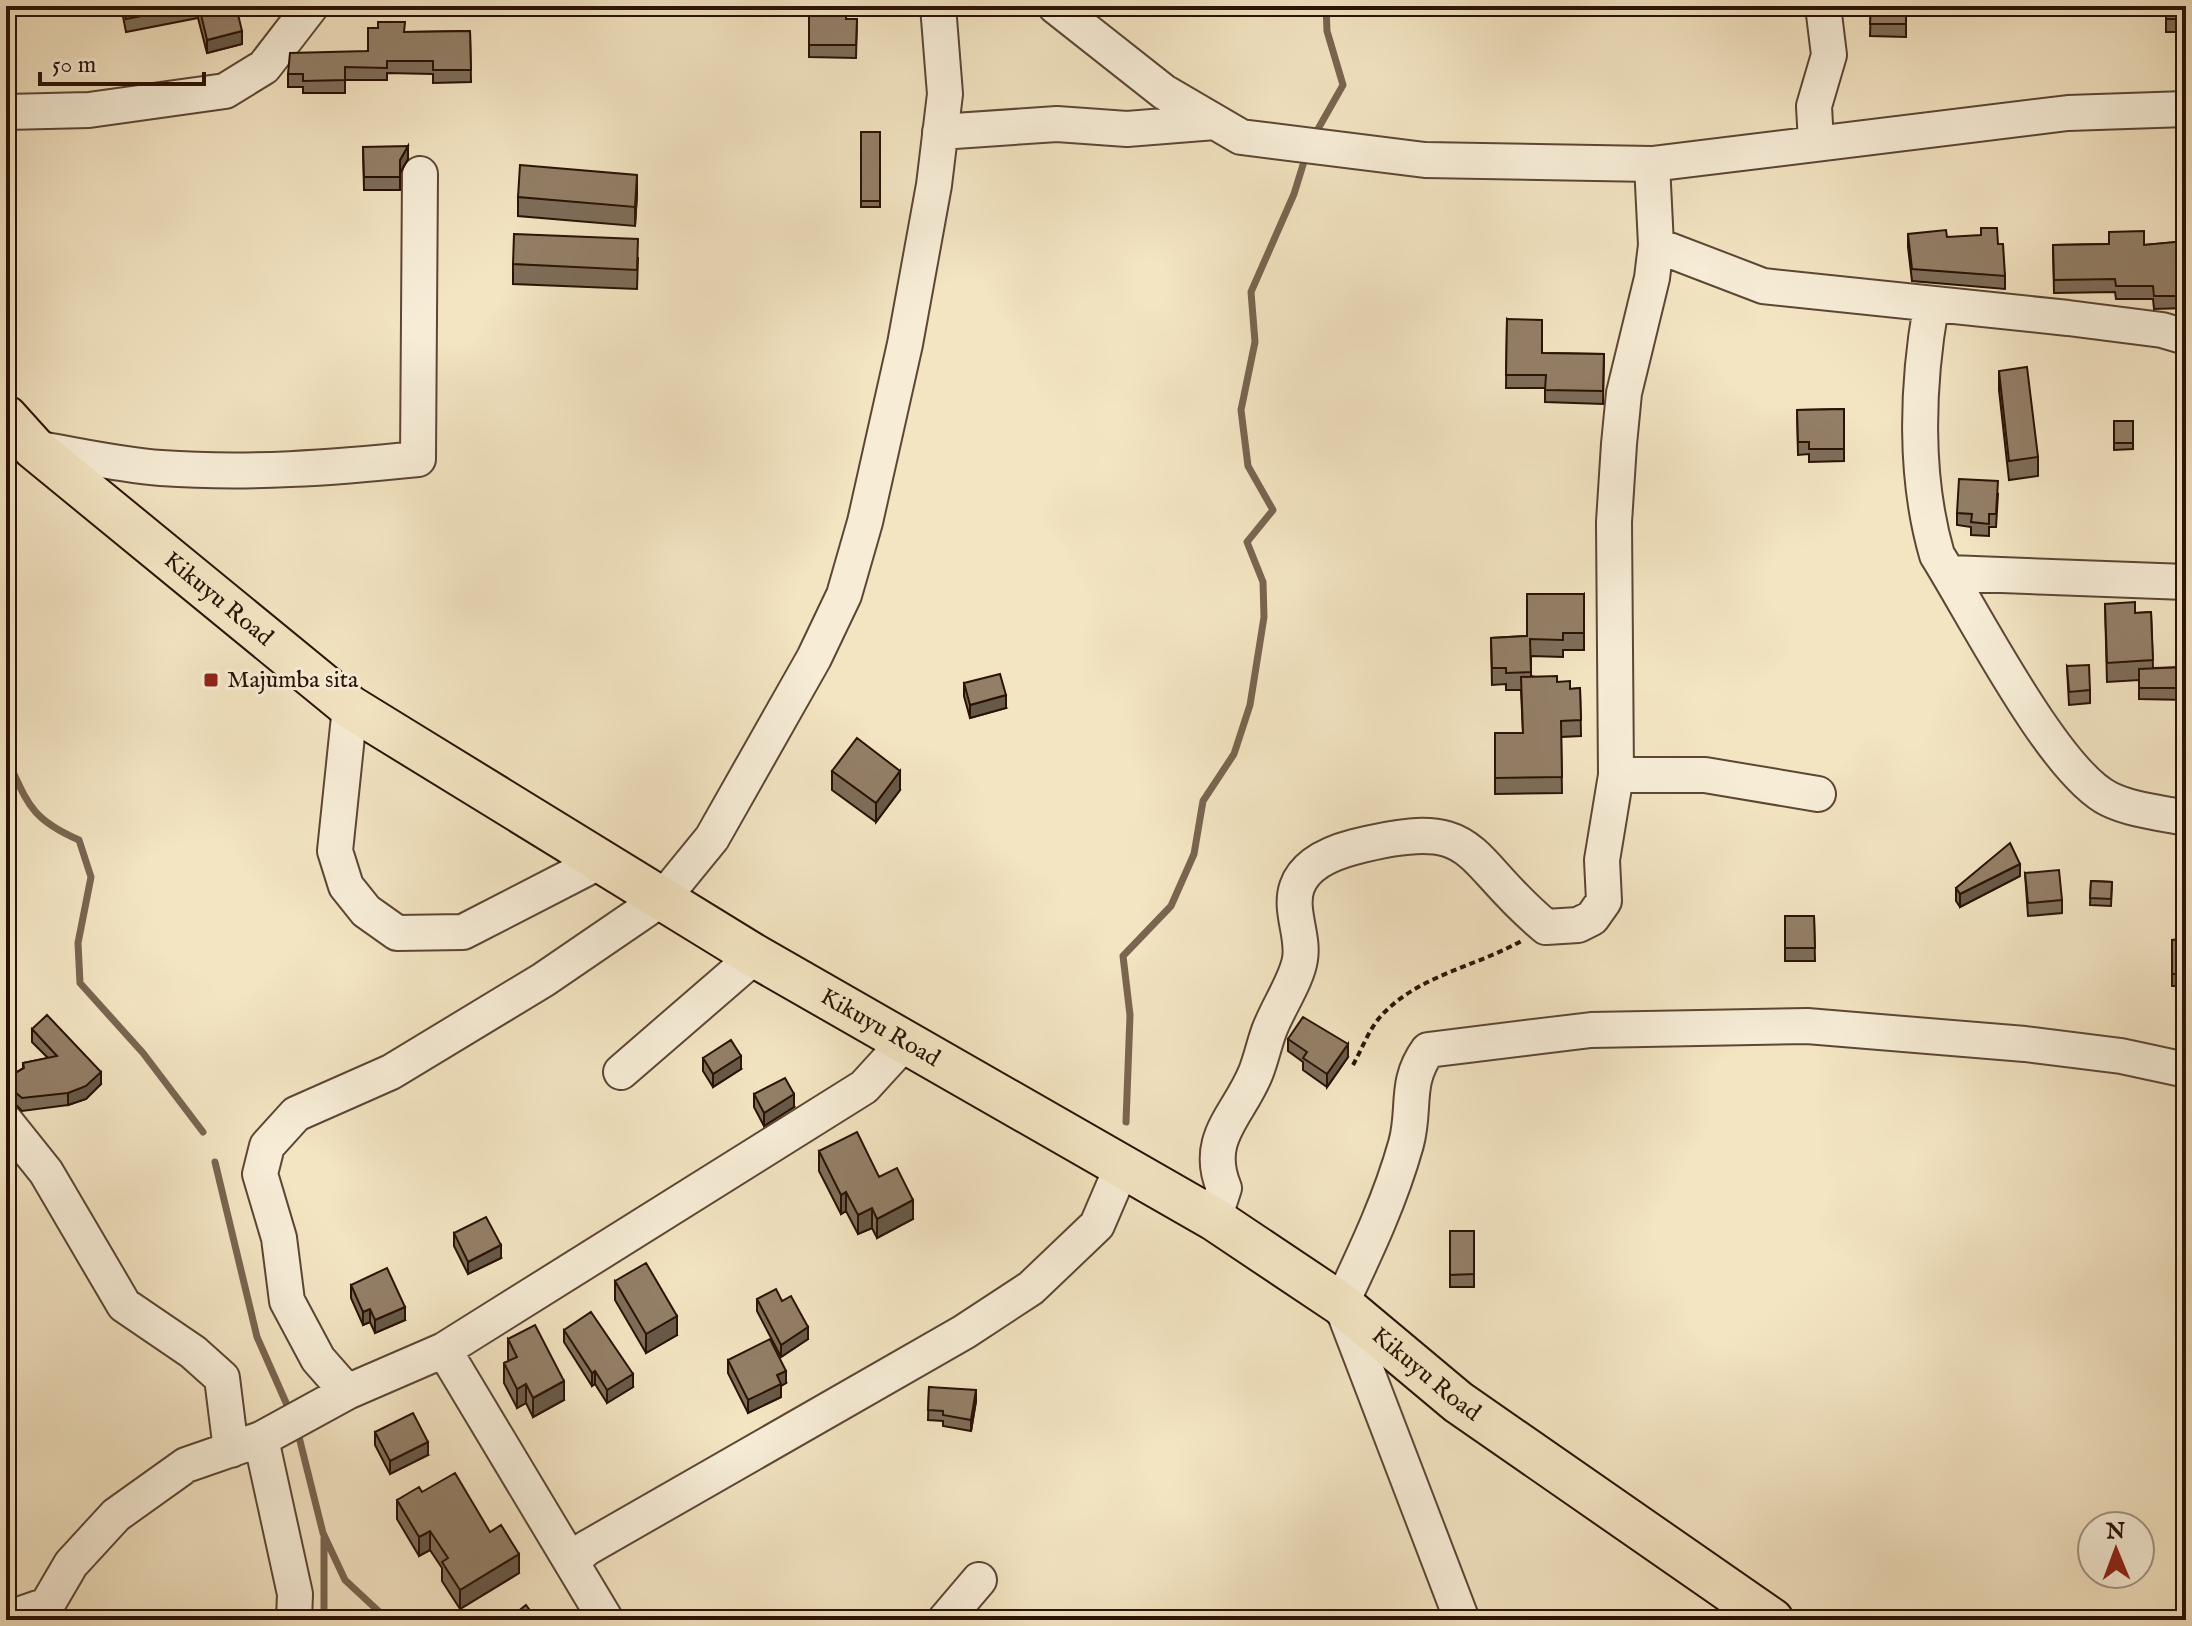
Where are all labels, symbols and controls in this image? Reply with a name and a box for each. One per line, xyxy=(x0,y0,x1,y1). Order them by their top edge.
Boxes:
scale bar xyxy=(40,36,204,86)
text: 50 m xyxy=(52,50,96,81)
street label: Kikuyu Road xyxy=(157,545,280,653)
place label: Majumba sita xyxy=(227,665,359,696)
marker: Majumba sita xyxy=(202,671,220,689)
street label: Kikuyu Road xyxy=(815,981,946,1074)
street label: Kikuyu Road xyxy=(1365,1320,1487,1429)
north arrow xyxy=(2076,1510,2156,1590)
text: N xyxy=(2105,1518,2125,1546)

